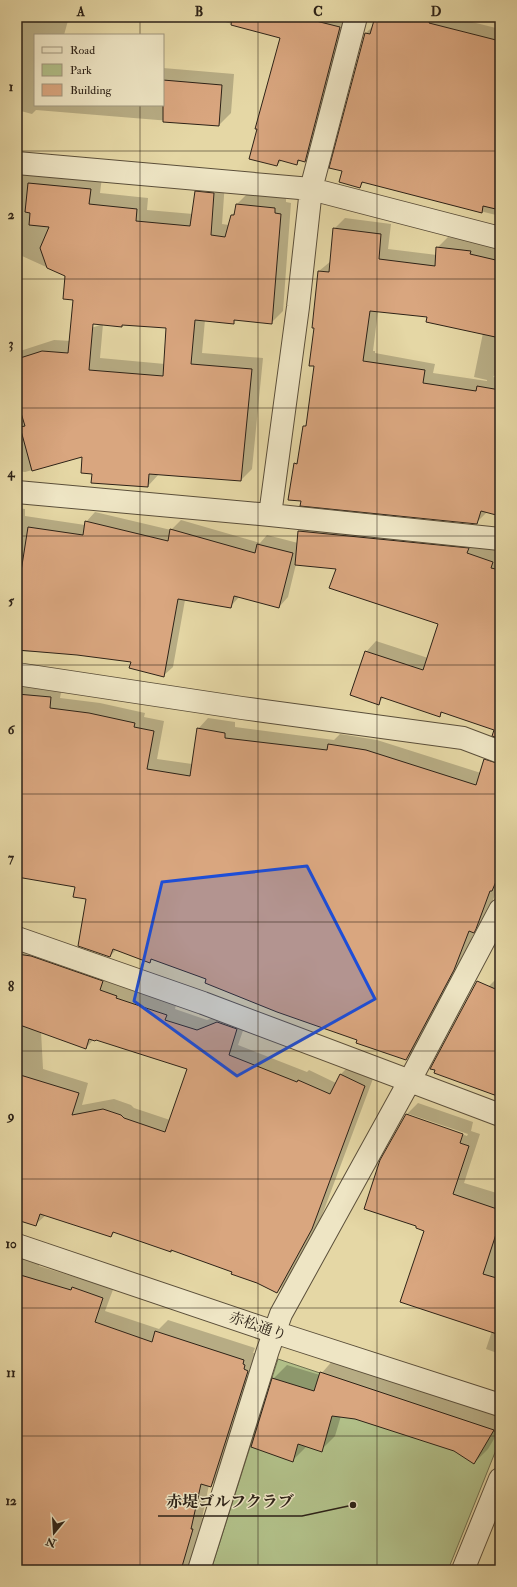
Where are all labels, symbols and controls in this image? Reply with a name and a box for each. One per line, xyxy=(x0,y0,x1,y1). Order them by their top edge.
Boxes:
text: A xyxy=(76,4,86,20)
text: B xyxy=(195,4,203,20)
text: C xyxy=(313,4,323,20)
text: D xyxy=(431,4,442,20)
legend xyxy=(34,34,164,106)
text: Road xyxy=(70,43,95,58)
text: Park xyxy=(70,63,92,78)
text: 1 xyxy=(9,79,14,95)
text: Building xyxy=(70,83,113,98)
text: 2 xyxy=(8,207,15,223)
text: 3 xyxy=(9,336,14,352)
text: 4 xyxy=(6,465,15,481)
text: 5 xyxy=(8,593,14,609)
text: 6 xyxy=(8,722,16,738)
text: 7 xyxy=(8,850,15,866)
text: 8 xyxy=(8,979,14,995)
text: 9 xyxy=(6,1108,15,1124)
text: 10 xyxy=(5,1236,17,1252)
street label: 赤松通り xyxy=(226,1308,289,1345)
text: 11 xyxy=(6,1365,16,1381)
callout: 赤堤ゴルフクラブ xyxy=(158,1488,302,1516)
text: 赤堤ゴルフクラブ xyxy=(166,1492,294,1512)
text: 12 xyxy=(5,1493,17,1509)
north arrow xyxy=(34,1513,74,1553)
text: N xyxy=(43,1534,59,1550)

